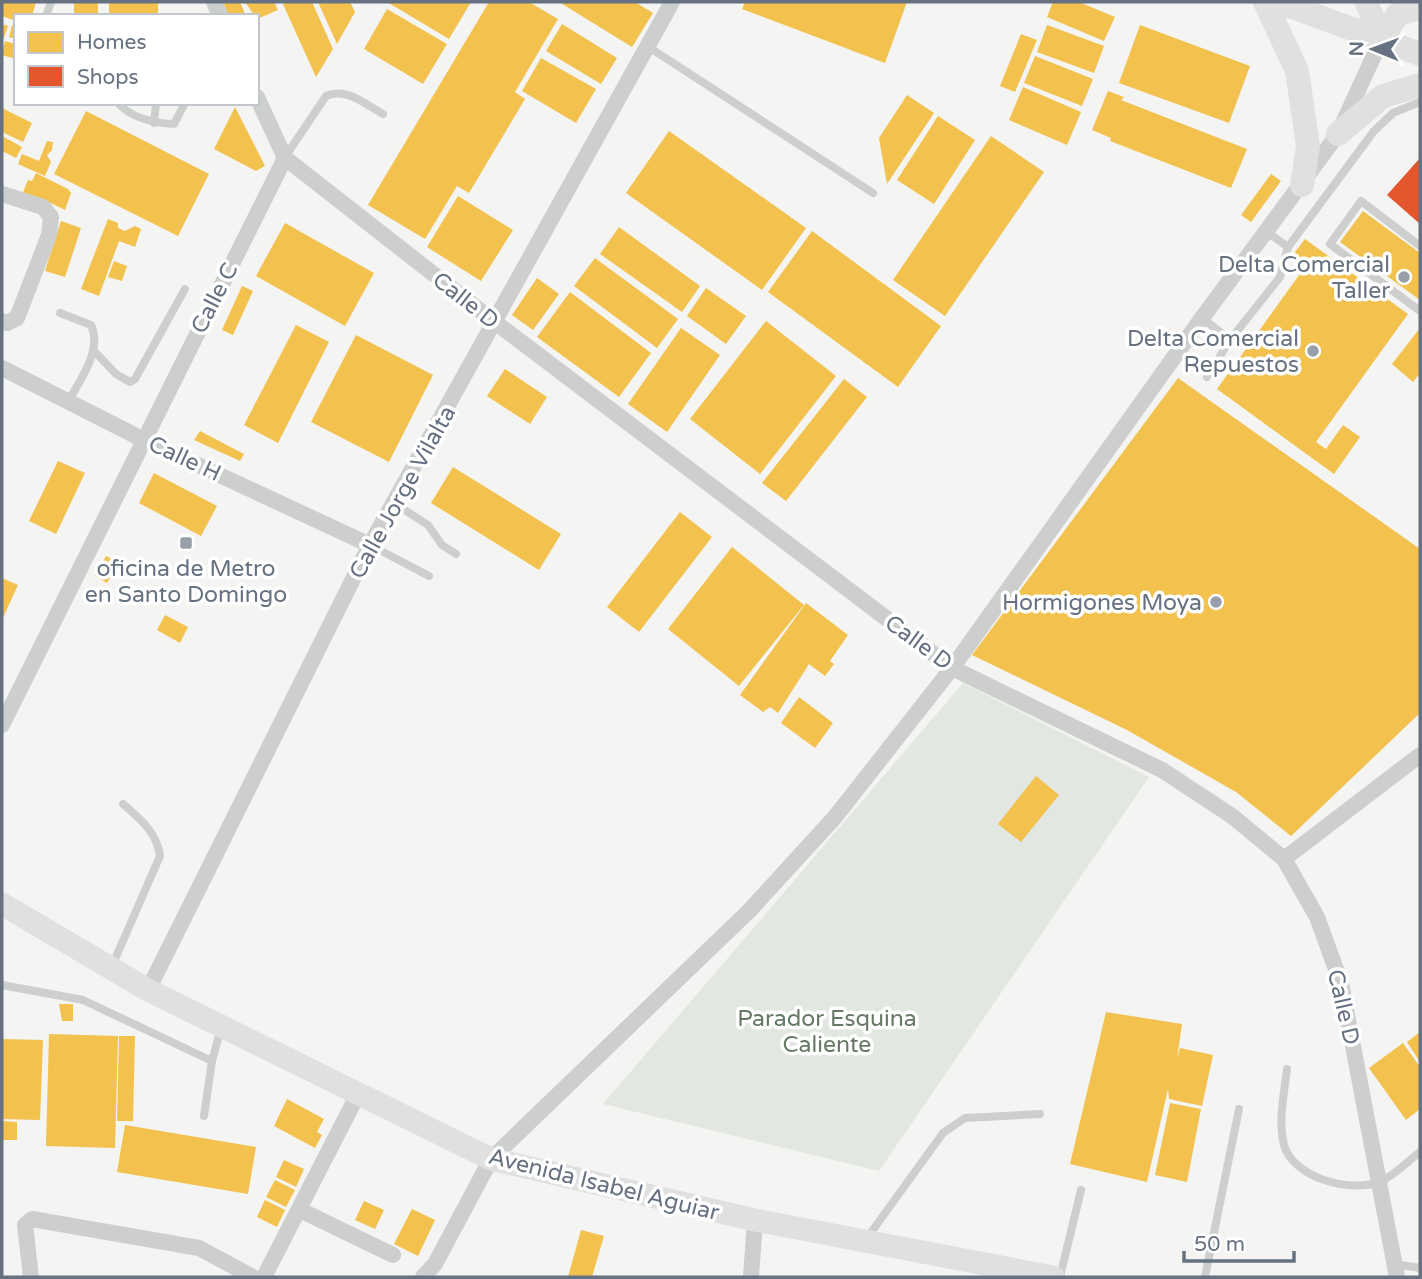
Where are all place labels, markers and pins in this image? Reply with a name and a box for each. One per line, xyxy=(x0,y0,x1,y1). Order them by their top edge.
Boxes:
place label: Delta Comercial Taller xyxy=(1218,251,1390,305)
marker: Delta Comercial Taller xyxy=(1396,269,1412,285)
place label: Delta Comercial Repuestos xyxy=(1127,325,1299,379)
marker: Delta Comercial Repuestos xyxy=(1305,343,1321,359)
marker: oficina de Metro en Santo Domingo xyxy=(178,535,194,551)
place label: oficina de Metro en Santo Domingo xyxy=(85,555,287,609)
place label: Hormigones Moya xyxy=(1002,589,1202,617)
marker: Hormigones Moya xyxy=(1208,594,1224,610)

